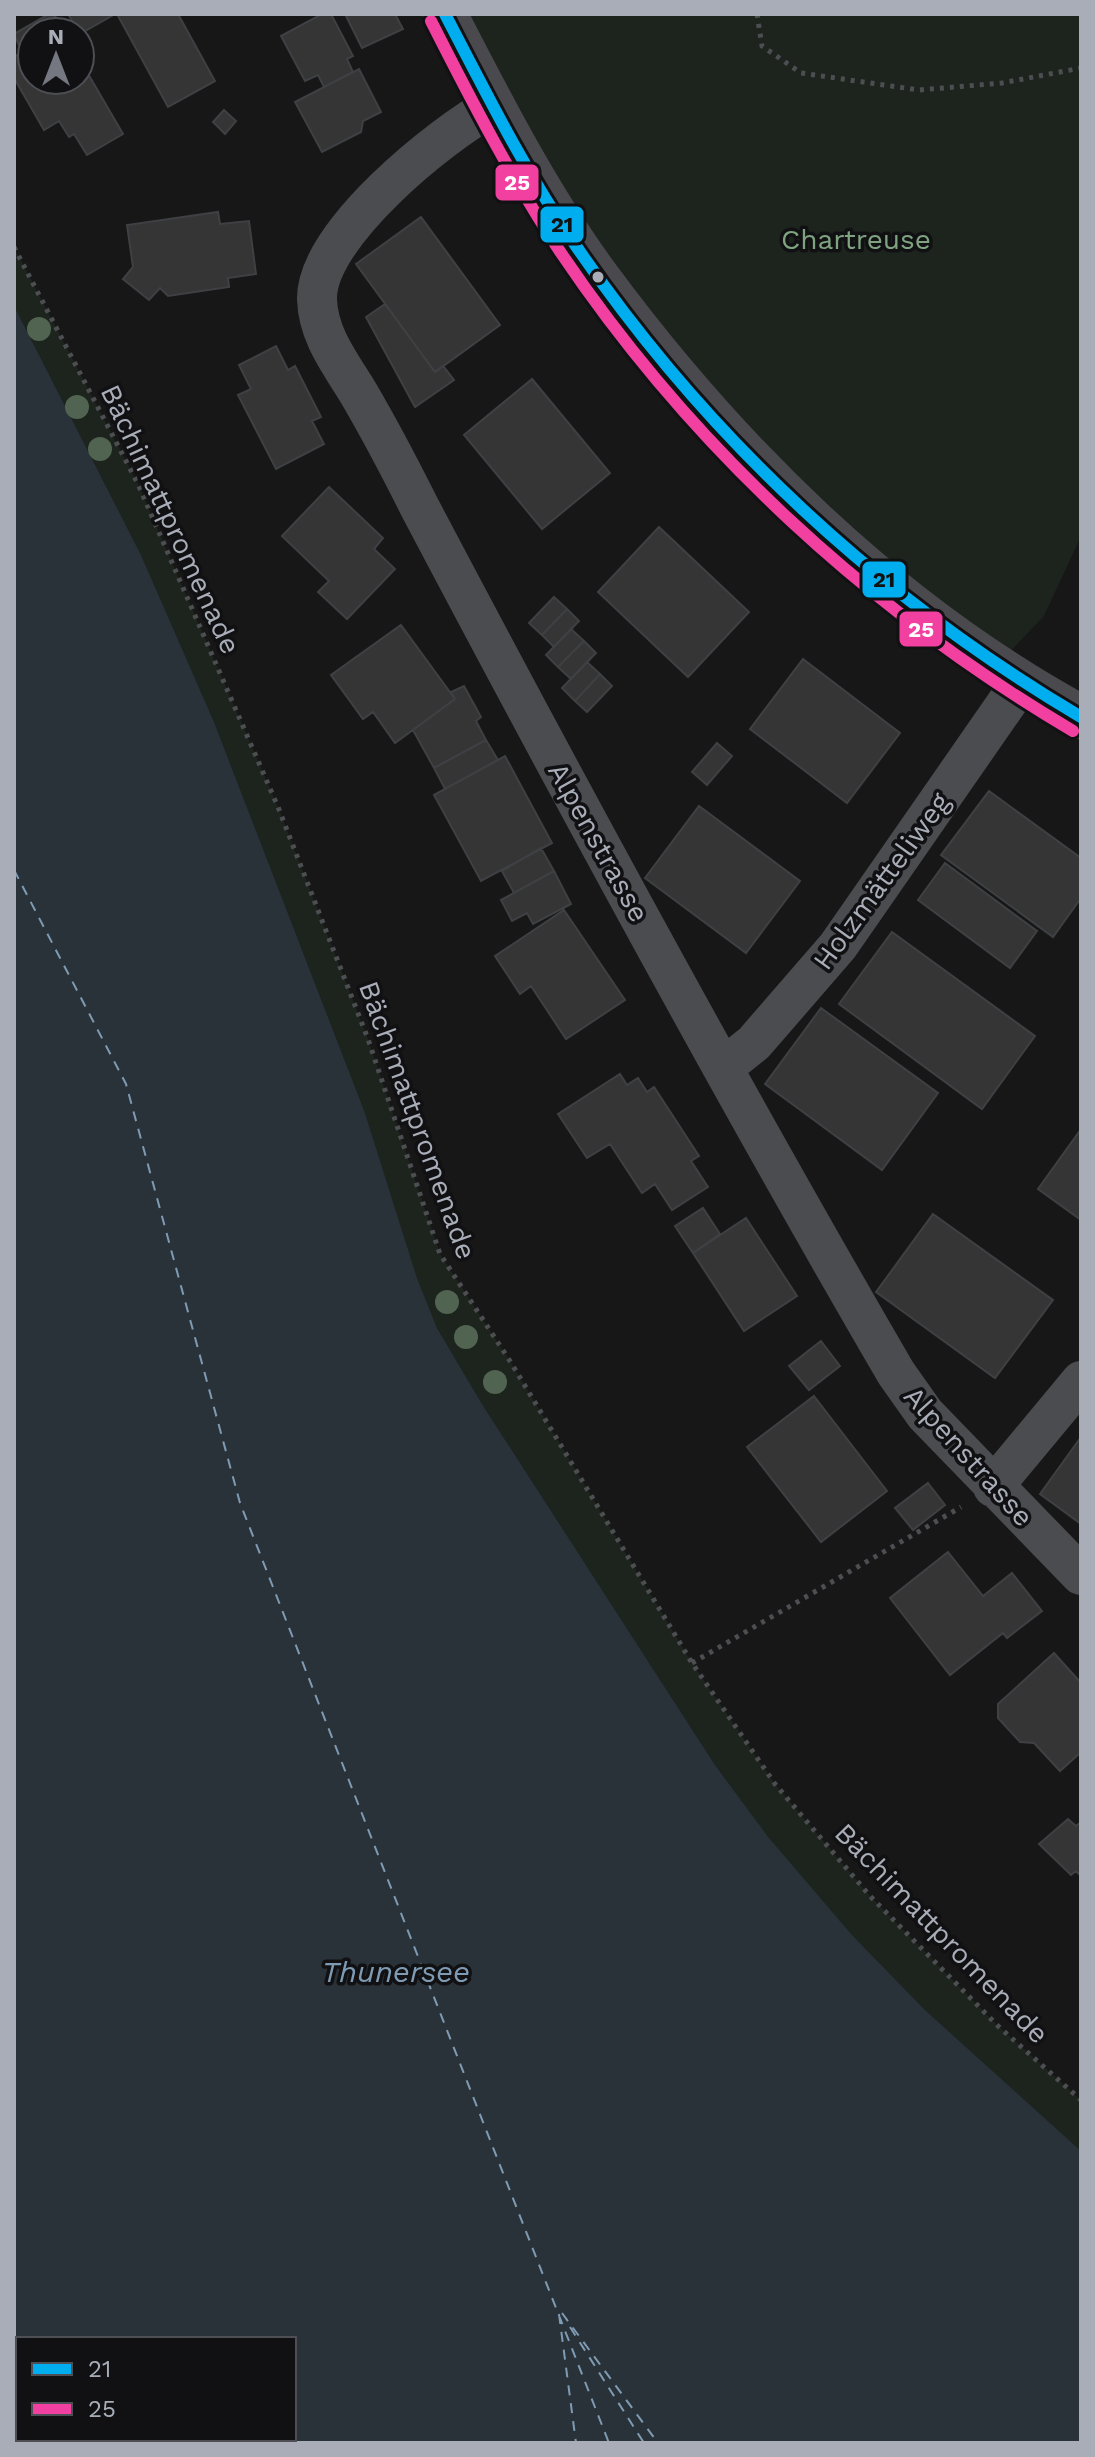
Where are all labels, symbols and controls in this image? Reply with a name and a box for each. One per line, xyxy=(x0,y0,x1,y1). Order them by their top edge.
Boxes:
north arrow xyxy=(16,16,96,96)
text: N xyxy=(48,24,64,49)
line badge: 25 xyxy=(494,163,540,202)
text: 25 xyxy=(504,170,530,195)
line badge: 21 xyxy=(539,205,585,244)
text: 21 xyxy=(551,212,573,237)
park label: Chartreuse xyxy=(781,223,931,256)
unlabelled marker xyxy=(590,269,606,285)
street label: Bächimattpromenade xyxy=(94,379,247,659)
line badge: 21 xyxy=(861,560,907,599)
text: 21 xyxy=(873,567,895,592)
line badge: 25 xyxy=(898,610,944,648)
text: 25 xyxy=(908,617,934,642)
street label: Alpenstrasse xyxy=(541,757,656,928)
street label: Holzmätteliweg xyxy=(806,786,957,976)
street label: Bächimattpromenade xyxy=(352,977,483,1264)
street label: Alpenstrasse xyxy=(897,1379,1040,1533)
street label: Bächimattpromenade xyxy=(828,1816,1055,2050)
water label: Thunersee xyxy=(322,1954,470,1989)
legend xyxy=(16,2337,296,2441)
text: 21 xyxy=(88,2355,111,2383)
text: 25 xyxy=(88,2395,116,2423)

